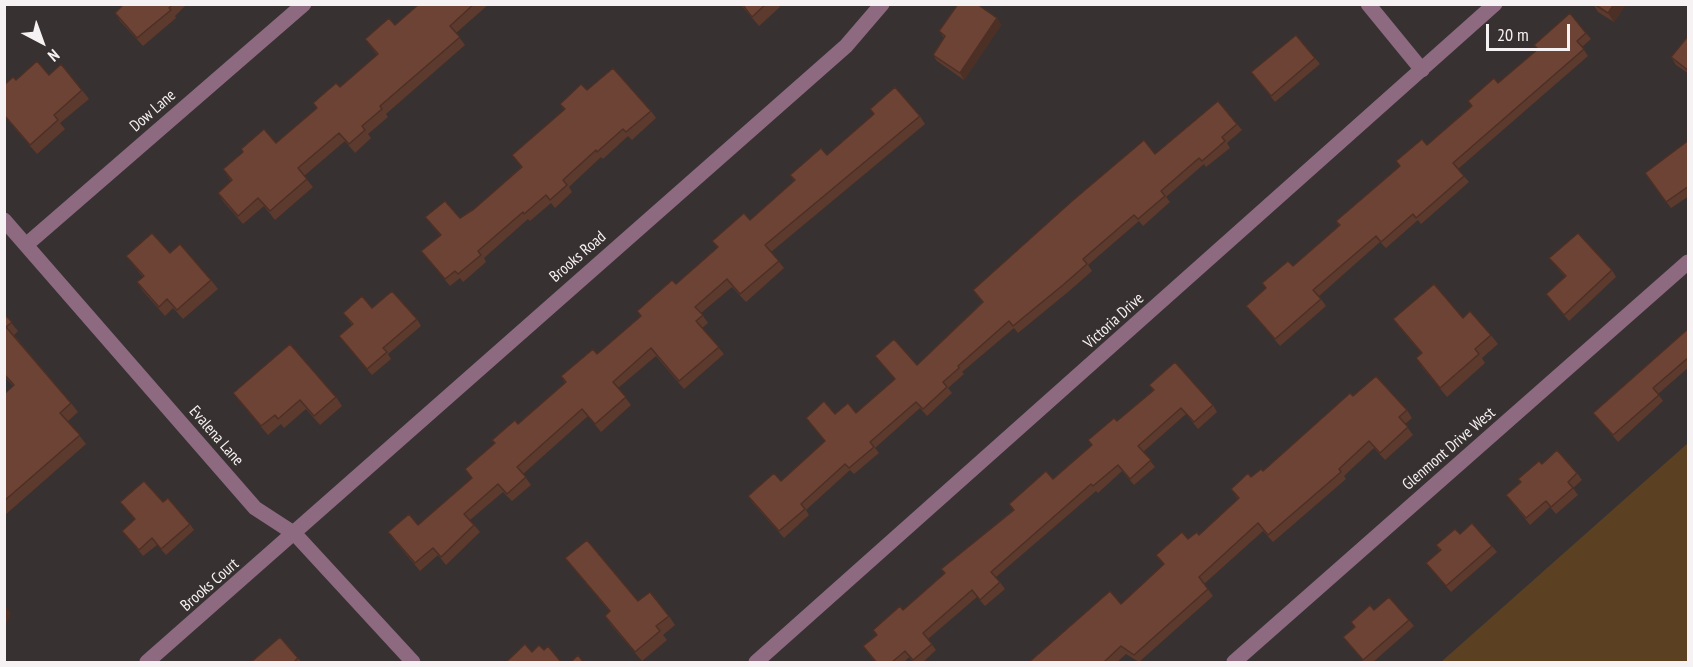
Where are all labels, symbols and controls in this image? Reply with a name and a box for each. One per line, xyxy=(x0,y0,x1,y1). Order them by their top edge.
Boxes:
north arrow xyxy=(12,12,72,72)
scale bar xyxy=(1489,12,1573,50)
text: 20 m xyxy=(1497,23,1529,46)
text: N xyxy=(44,45,64,66)
street label: Dow Lane xyxy=(126,86,180,136)
street label: Brooks Road xyxy=(546,227,610,287)
street label: Victoria Drive xyxy=(1080,289,1148,353)
street label: Evalena Lane xyxy=(185,402,247,470)
street label: Glenmont Drive West xyxy=(1399,404,1499,494)
street label: Brooks Court xyxy=(177,555,243,615)

